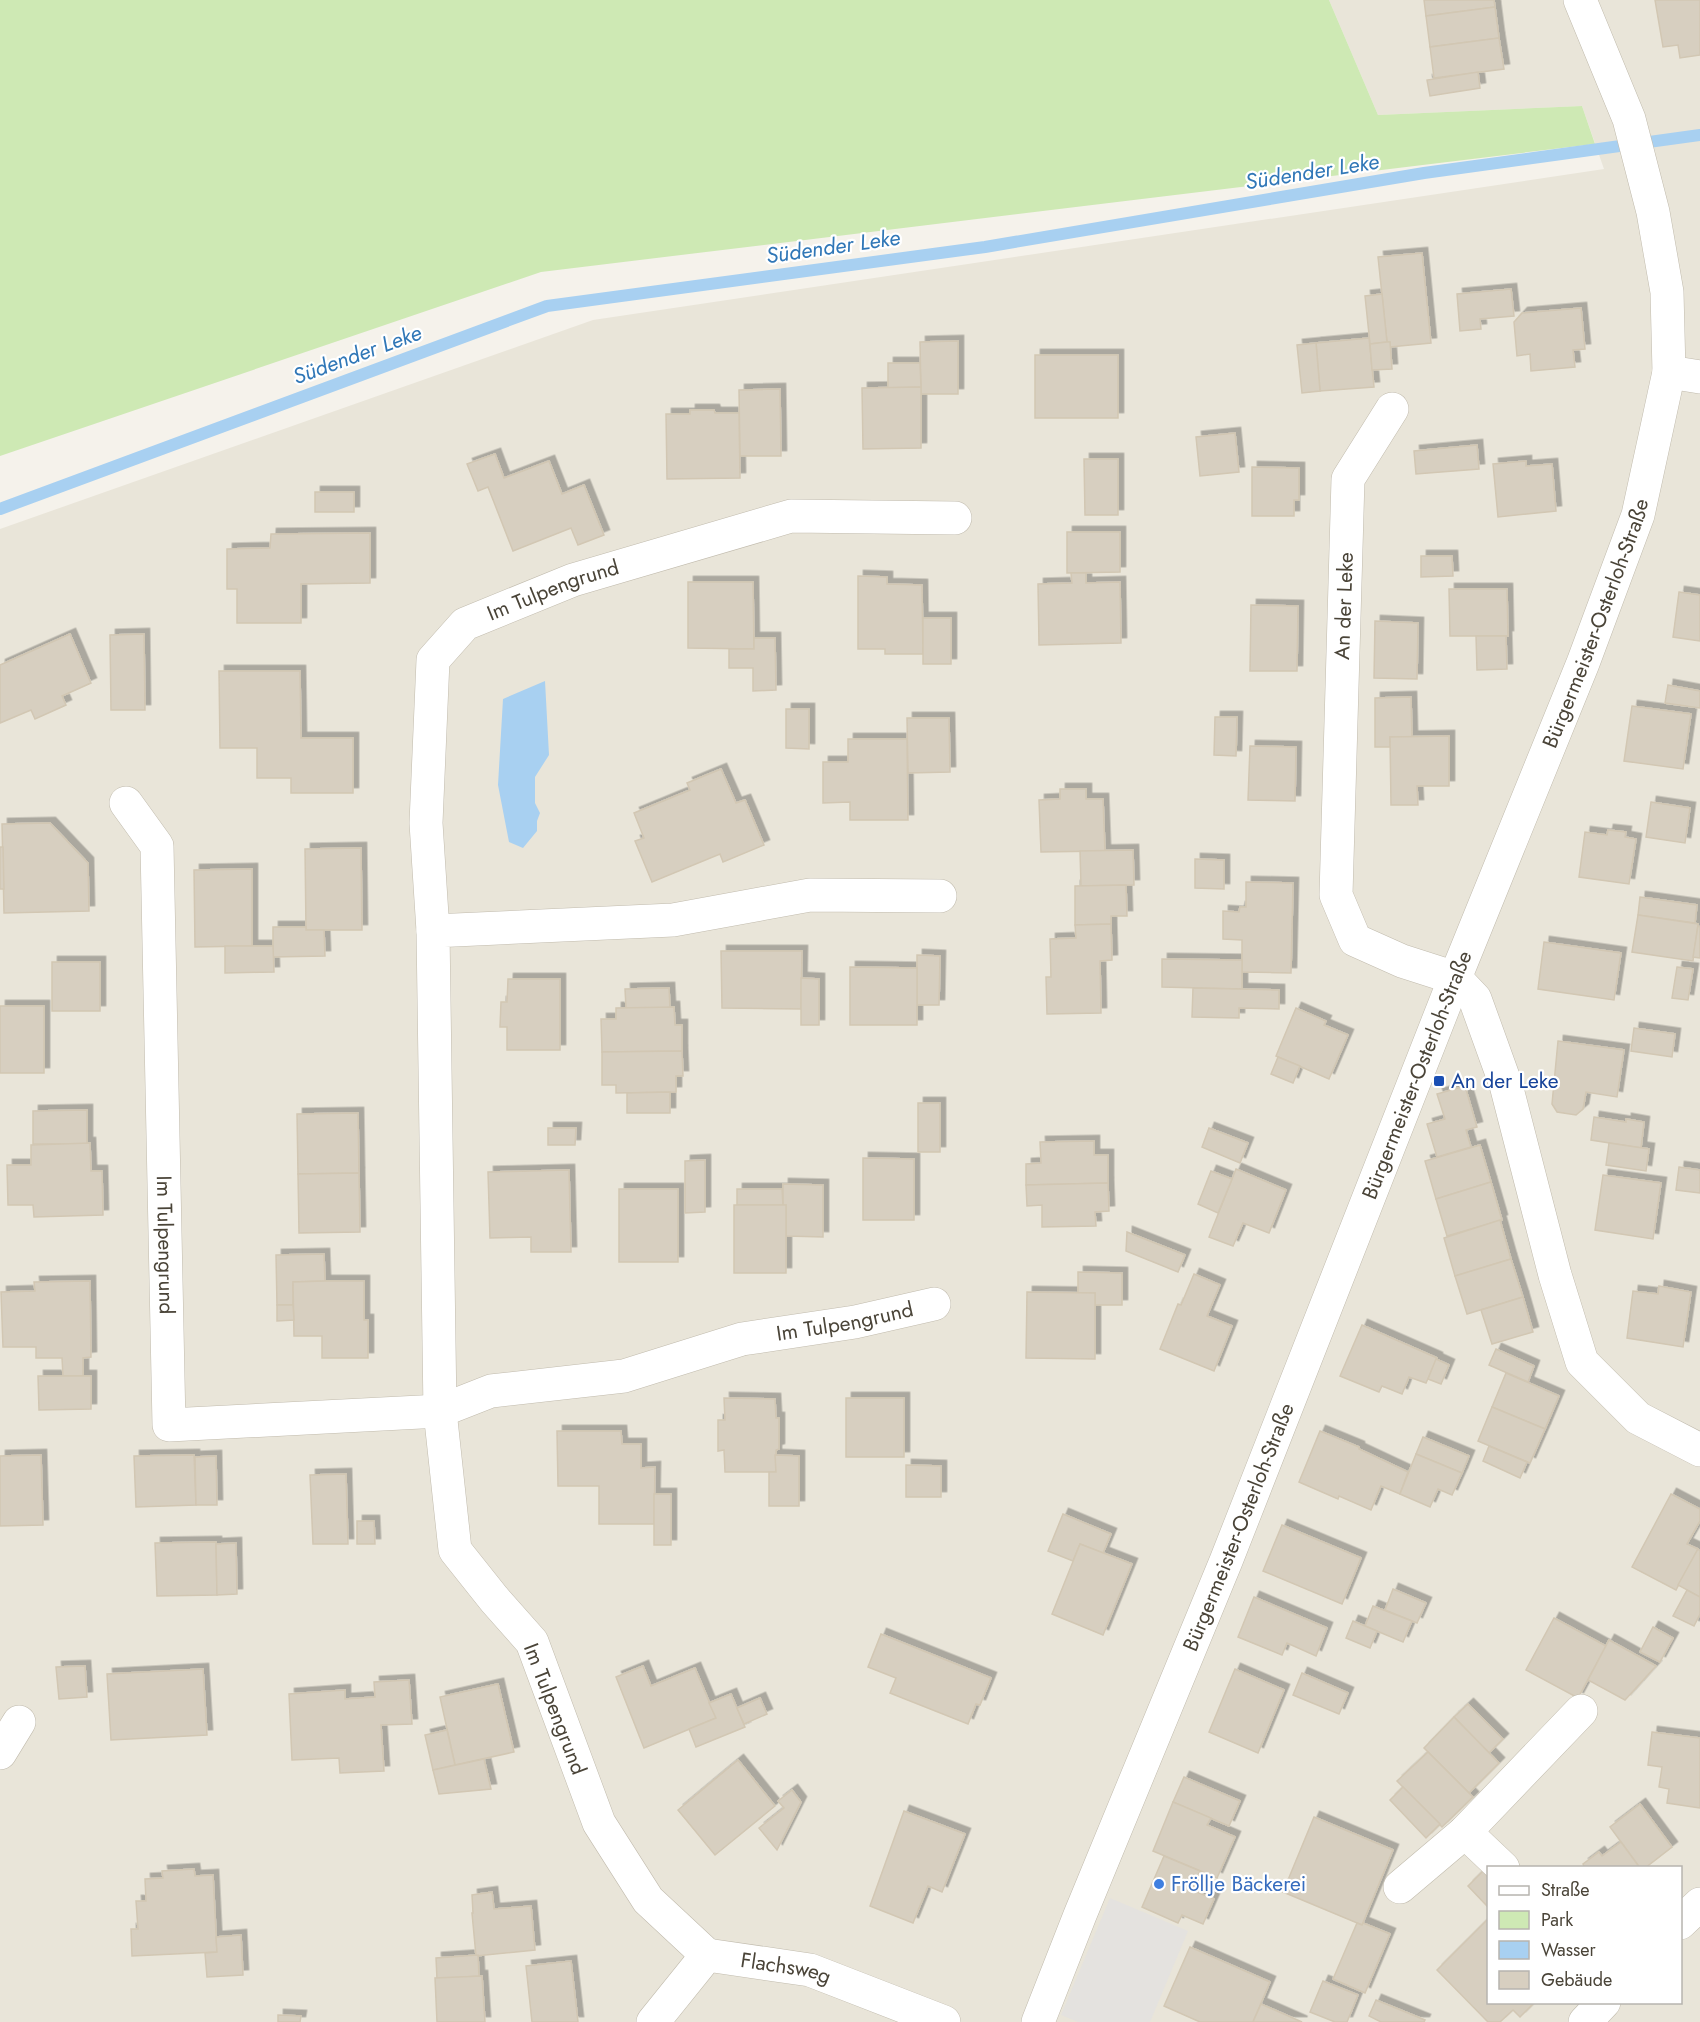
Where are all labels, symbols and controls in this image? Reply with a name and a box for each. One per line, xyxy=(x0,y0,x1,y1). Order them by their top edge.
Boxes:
water label: Südender Leke xyxy=(1243,145,1381,197)
water label: Südender Leke xyxy=(764,221,902,271)
water label: Südender Leke xyxy=(288,316,426,392)
street label: Bürgermeister-Osterloh-Straße xyxy=(1535,496,1656,753)
street label: Im Tulpengrund xyxy=(482,552,623,628)
street label: An der Leke xyxy=(1327,552,1361,660)
street label: Bürgermeister-Osterloh-Straße xyxy=(1355,946,1480,1204)
place label: An der Leke xyxy=(1451,1066,1559,1096)
marker: An der Leke xyxy=(1432,1074,1446,1088)
street label: Im Tulpengrund xyxy=(149,1175,182,1315)
street label: Im Tulpengrund xyxy=(774,1294,916,1349)
street label: Bürgermeister-Osterloh-Straße xyxy=(1175,1398,1302,1656)
street label: Im Tulpengrund xyxy=(516,1639,594,1779)
legend xyxy=(1487,1866,1682,2004)
place label: Fröllje Bäckerei xyxy=(1171,1869,1306,1899)
marker: Fröllje Bäckerei xyxy=(1152,1877,1166,1891)
text: Straße xyxy=(1541,1877,1589,1903)
text: Park xyxy=(1541,1907,1573,1933)
text: Wasser xyxy=(1541,1937,1596,1963)
street label: Flachsweg xyxy=(739,1945,836,1992)
text: Gebäude xyxy=(1541,1967,1612,1993)

